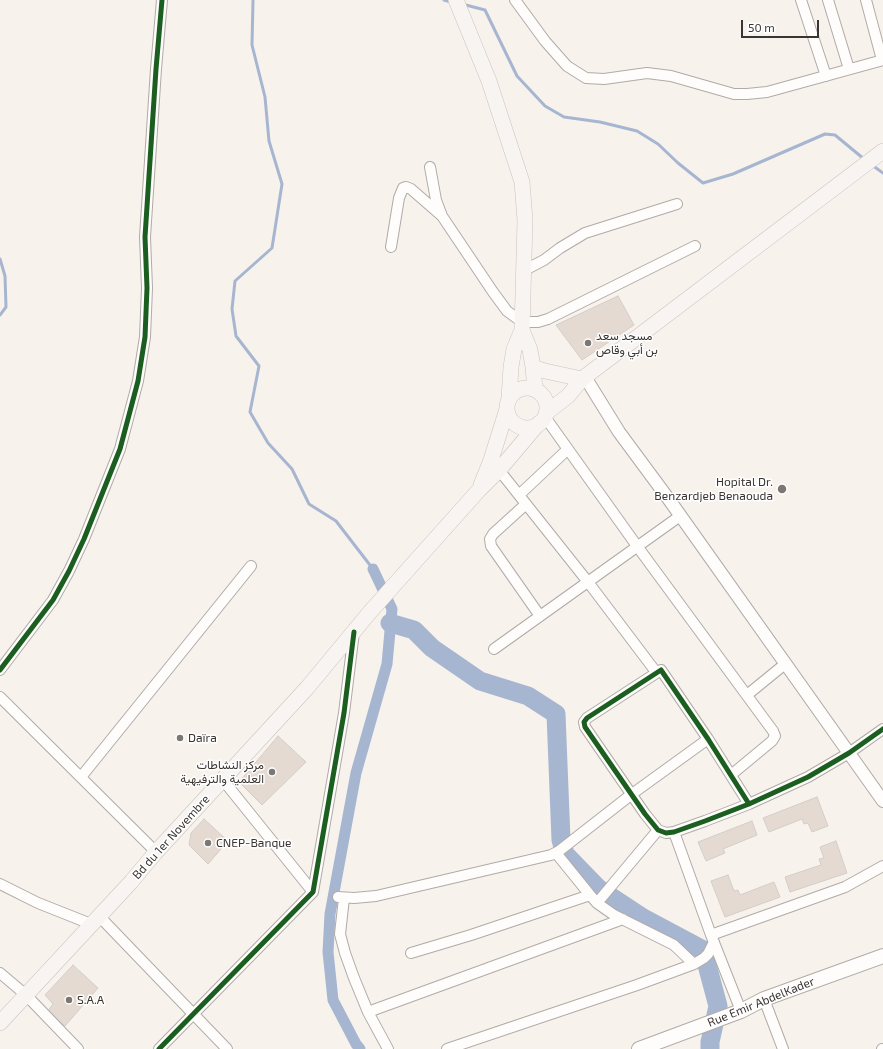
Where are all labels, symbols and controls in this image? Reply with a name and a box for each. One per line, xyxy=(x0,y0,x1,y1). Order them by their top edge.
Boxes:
scale bar xyxy=(743,12,821,38)
text: 50 m xyxy=(748,20,775,34)
place label: مسجد سعد بن أبي وقاص xyxy=(596,329,658,357)
marker: مسجد سعد بن أبي وقاص xyxy=(583,338,593,348)
place label: Hopital Dr. Benzardjeb Benaouda xyxy=(654,475,773,503)
marker: Hopital Dr. Benzardjeb Benaouda xyxy=(776,483,788,495)
place label: Daïra xyxy=(188,731,217,745)
marker: Daïra xyxy=(175,733,185,743)
place label: مركز النشاطات العلمية والترفيهية xyxy=(180,758,264,786)
marker: مركز النشاطات العلمية والترفيهية xyxy=(267,767,277,777)
street label: Bd du 1er Novembre xyxy=(129,792,213,882)
place label: CNEP-Banque xyxy=(216,836,292,850)
marker: CNEP-Banque xyxy=(203,838,213,848)
street label: Rue Emir AbdelKader xyxy=(705,974,817,1030)
place label: S.A.A xyxy=(77,993,104,1007)
marker: S.A.A xyxy=(64,995,74,1005)

